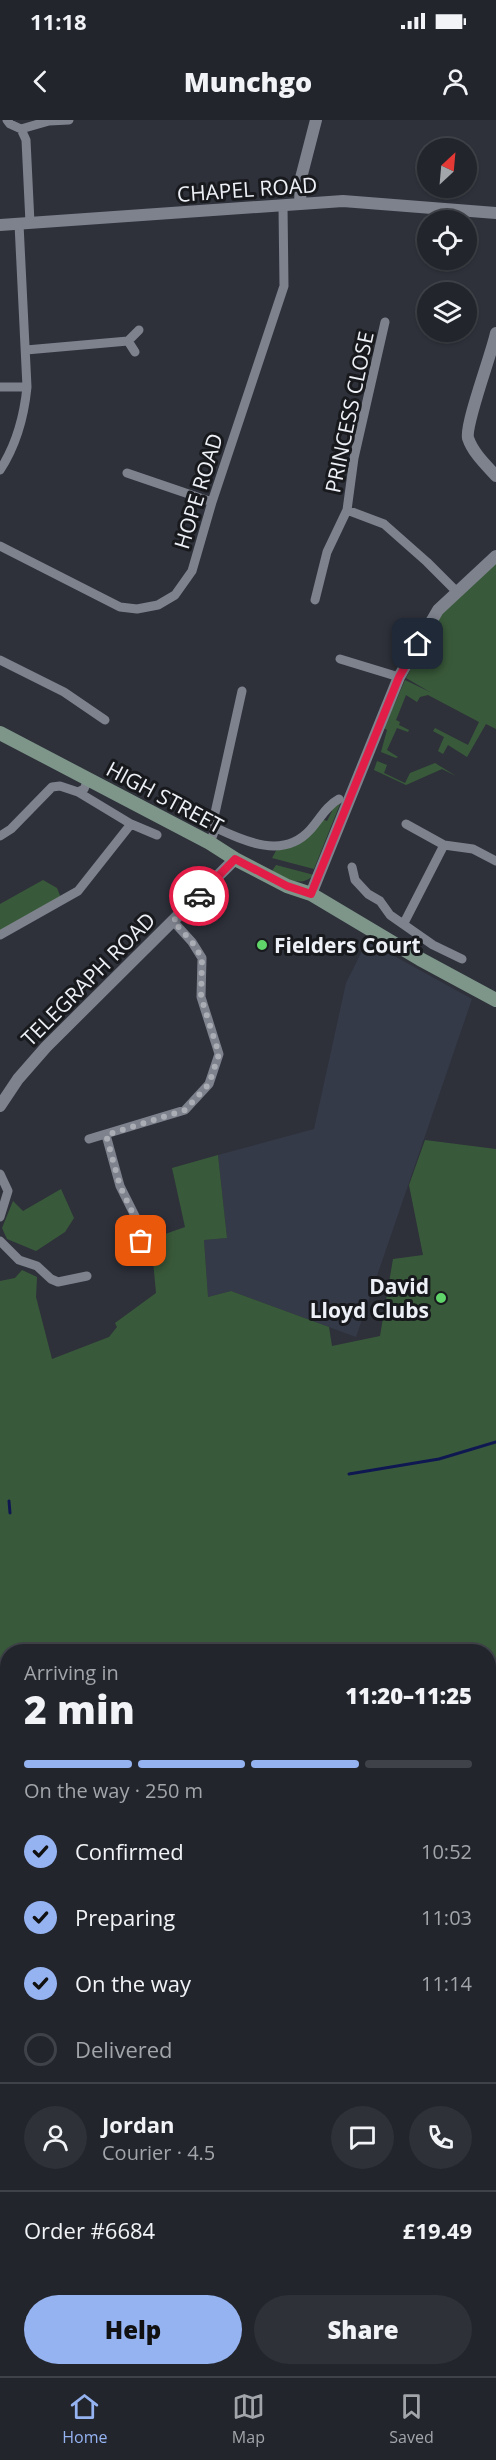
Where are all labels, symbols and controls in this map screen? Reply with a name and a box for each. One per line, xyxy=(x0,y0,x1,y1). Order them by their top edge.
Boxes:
text: 11:18 xyxy=(30,6,87,36)
text: Munchgo xyxy=(184,63,312,100)
icon: back xyxy=(24,65,57,98)
icon: person xyxy=(439,65,472,98)
north arrow xyxy=(417,138,477,198)
map controls xyxy=(417,138,477,342)
street label: CHAPEL ROAD xyxy=(176,170,318,208)
button: locate xyxy=(417,210,477,270)
button: layers xyxy=(417,282,477,342)
street label: PRINCESS CLOSE xyxy=(318,329,380,495)
street label: HOPE ROAD xyxy=(167,430,229,552)
pin xyxy=(392,618,443,669)
icon: home xyxy=(401,627,434,660)
street label: HIGH STREET xyxy=(102,754,229,840)
courier xyxy=(169,866,229,926)
icon: car xyxy=(183,880,216,913)
street label: TELEGRAPH ROAD xyxy=(15,906,161,1052)
place label: Fielders Court xyxy=(274,931,421,959)
marker: Fielders Court xyxy=(255,938,269,952)
pin xyxy=(115,1215,166,1266)
icon: bag xyxy=(124,1224,157,1257)
place label: David Lloyd Clubs xyxy=(310,1272,429,1324)
marker: David Lloyd Clubs xyxy=(434,1291,448,1305)
text: Arriving in xyxy=(24,1659,119,1686)
text: 11:20–11:25 xyxy=(345,1680,472,1710)
text: 2 min xyxy=(24,1682,135,1735)
text: On the way · 250 m xyxy=(24,1777,203,1804)
icon: check xyxy=(24,1835,57,1868)
text: Confirmed xyxy=(75,1836,184,1866)
text: 10:52 xyxy=(421,1838,472,1865)
icon: check xyxy=(24,1901,57,1934)
text: Preparing xyxy=(75,1902,175,1932)
text: 11:03 xyxy=(421,1904,472,1931)
icon: check xyxy=(24,1967,57,2000)
text: On the way xyxy=(75,1968,191,1998)
text: 11:14 xyxy=(421,1970,472,1997)
text: Delivered xyxy=(75,2034,173,2064)
button: person xyxy=(24,2106,87,2169)
button: chat xyxy=(331,2106,394,2169)
button: phone xyxy=(409,2106,472,2169)
text: Jordan xyxy=(102,2109,175,2139)
text: Courier · 4.5 xyxy=(102,2139,215,2166)
text: Order #6684 xyxy=(24,2215,155,2245)
text: £19.49 xyxy=(403,2215,472,2245)
button: Help xyxy=(24,2295,242,2364)
button: Share xyxy=(254,2295,472,2364)
tab: Home xyxy=(62,2390,107,2448)
tab: Map xyxy=(232,2390,265,2448)
tab: Saved xyxy=(389,2390,434,2448)

